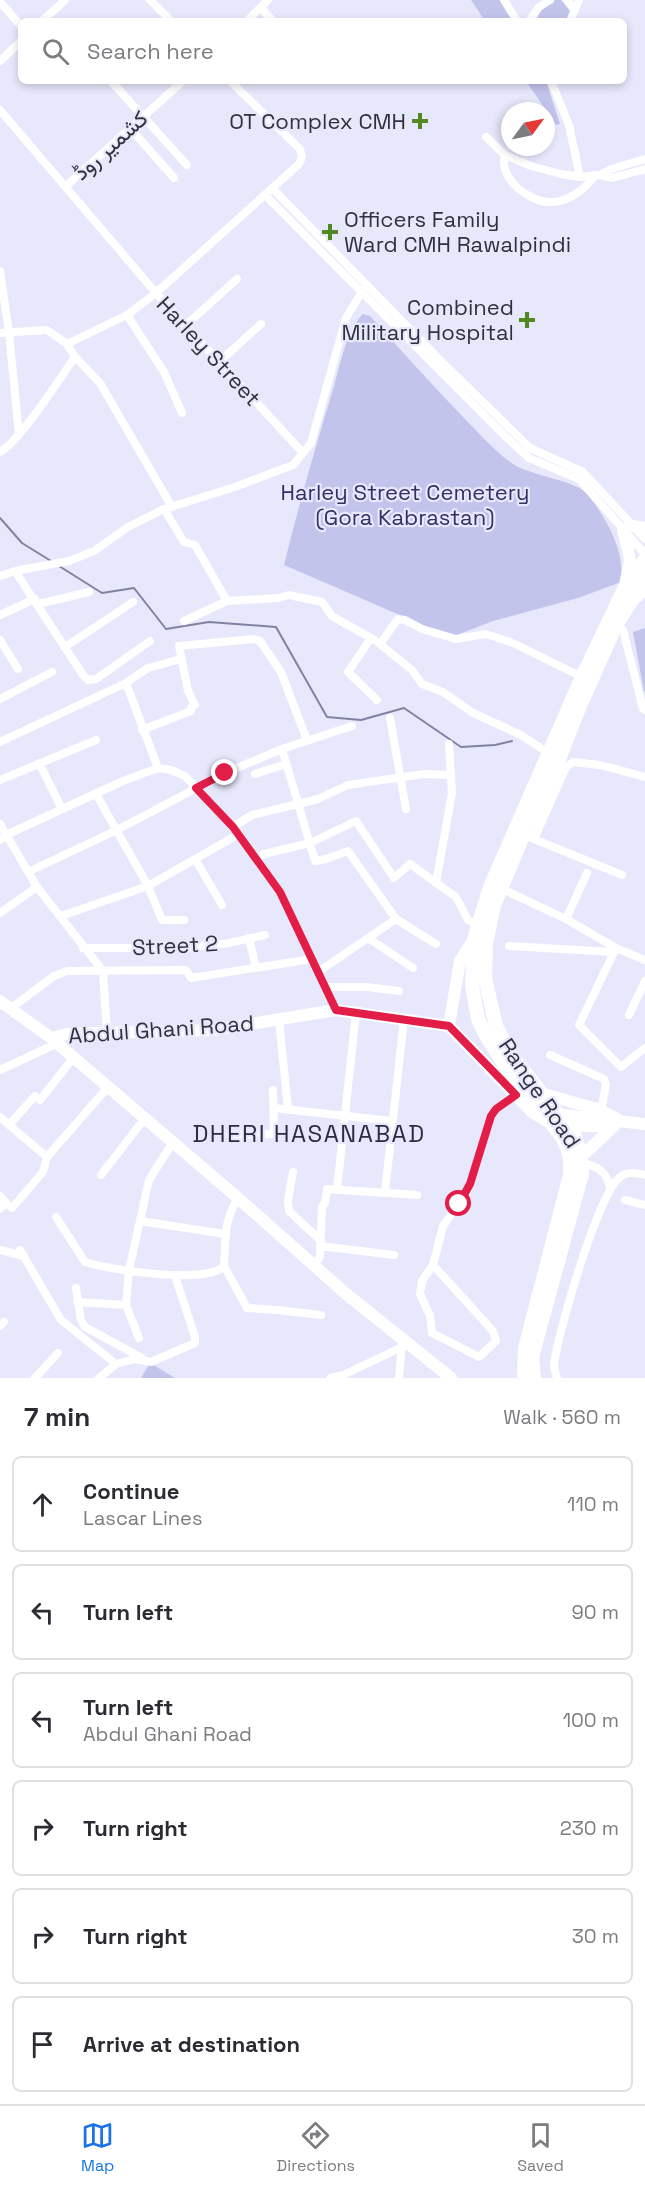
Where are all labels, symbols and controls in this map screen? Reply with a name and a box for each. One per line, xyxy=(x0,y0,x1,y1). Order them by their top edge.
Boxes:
search box xyxy=(18,18,627,84)
icon: search xyxy=(39,35,72,68)
text: Search here xyxy=(87,37,214,65)
north arrow xyxy=(501,102,555,156)
street label: کشمیر روڈ xyxy=(67,104,153,186)
place label: OT Complex CMH xyxy=(229,107,406,135)
marker: OT Complex CMH xyxy=(411,112,429,130)
place label: Officers Family Ward CMH Rawalpindi xyxy=(344,205,571,258)
marker: Officers Family Ward CMH Rawalpindi xyxy=(321,223,339,241)
street label: Harley Street xyxy=(151,290,267,412)
place label: Combined Military Hospital xyxy=(341,293,514,346)
marker: Combined Military Hospital xyxy=(518,311,536,329)
park label: Harley Street Cemetery (Gora Kabrastan) xyxy=(281,478,529,531)
route end xyxy=(211,759,237,785)
street label: Street 2 xyxy=(131,929,219,961)
street label: Abdul Ghani Road xyxy=(67,1009,255,1049)
street label: Range Road xyxy=(493,1033,587,1153)
district label: DHERI HASANABAD xyxy=(192,1118,426,1149)
route start xyxy=(445,1190,471,1216)
text: 7 min xyxy=(24,1400,90,1434)
text: Walk · 560 m xyxy=(503,1404,621,1430)
text: Continue xyxy=(83,1477,179,1505)
icon: ahead xyxy=(26,1488,59,1521)
text: 110 m xyxy=(567,1491,619,1517)
text: Lascar Lines xyxy=(83,1505,202,1531)
icon: left xyxy=(26,1596,59,1629)
text: Turn left xyxy=(83,1598,173,1626)
text: 90 m xyxy=(572,1599,619,1625)
text: Turn left xyxy=(83,1693,173,1721)
icon: left xyxy=(26,1704,59,1737)
text: 100 m xyxy=(563,1707,619,1733)
text: Abdul Ghani Road xyxy=(83,1721,252,1747)
icon: right xyxy=(26,1812,59,1845)
text: Turn right xyxy=(83,1814,188,1842)
text: 230 m xyxy=(560,1815,619,1841)
icon: right xyxy=(26,1920,59,1953)
text: Turn right xyxy=(83,1922,188,1950)
text: 30 m xyxy=(572,1923,619,1949)
icon: arrive xyxy=(26,2028,59,2061)
text: Arrive at destination xyxy=(83,2030,300,2058)
tab: Map xyxy=(81,2119,114,2176)
tab: Directions xyxy=(277,2119,355,2176)
tab: Saved xyxy=(517,2119,564,2176)

